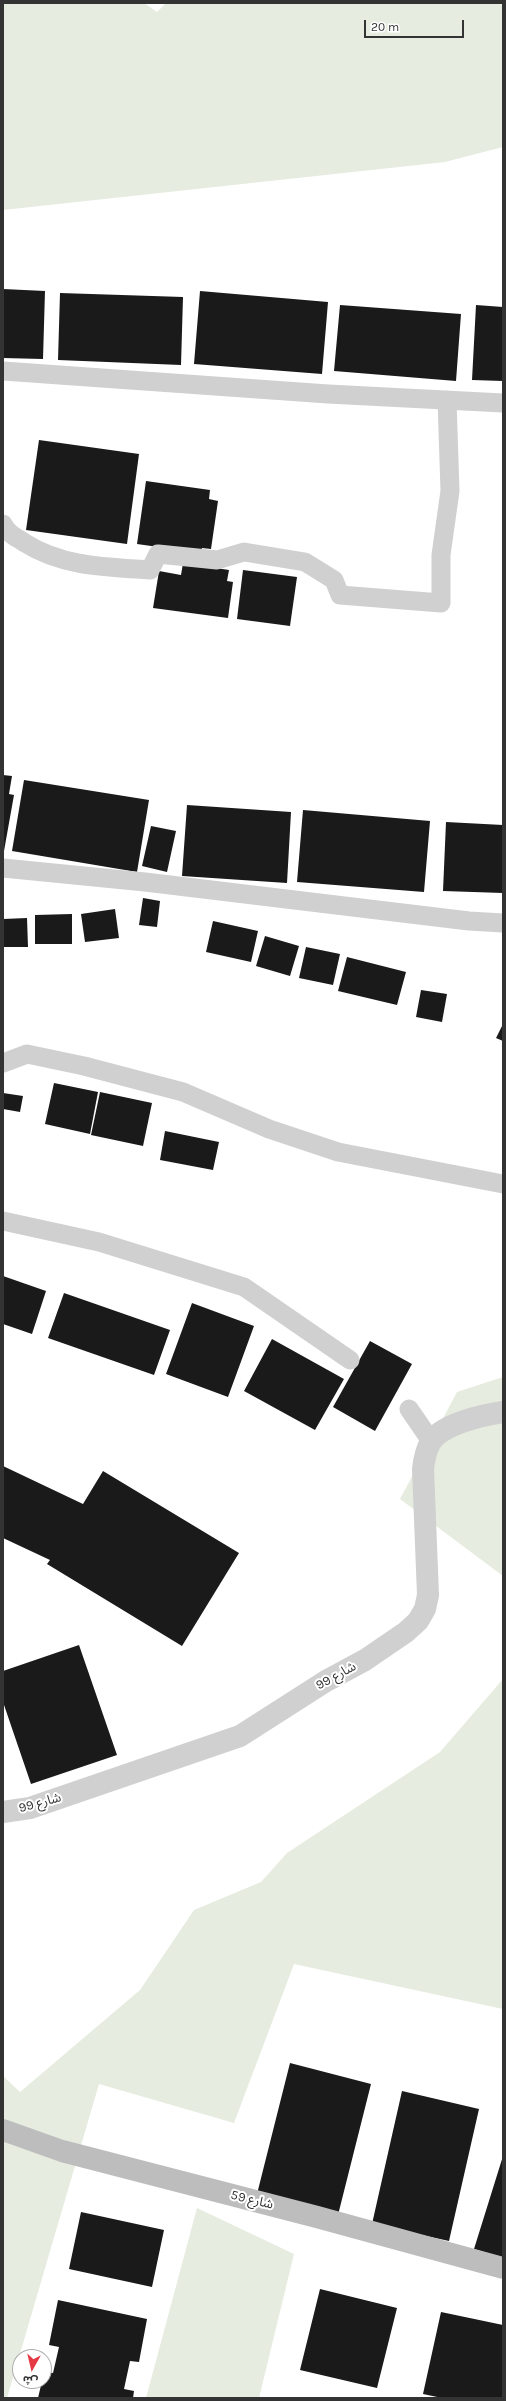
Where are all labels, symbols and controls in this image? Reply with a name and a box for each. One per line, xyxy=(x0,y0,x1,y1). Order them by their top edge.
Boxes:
scale bar xyxy=(366,12,466,38)
text: 20 m xyxy=(371,20,399,34)
street label: شارع 99 xyxy=(313,1659,359,1693)
street label: شارع 99 xyxy=(17,1790,63,1816)
street label: شارع 59 xyxy=(229,2187,275,2213)
north arrow xyxy=(12,2349,52,2389)
text: ش xyxy=(22,2373,39,2388)

